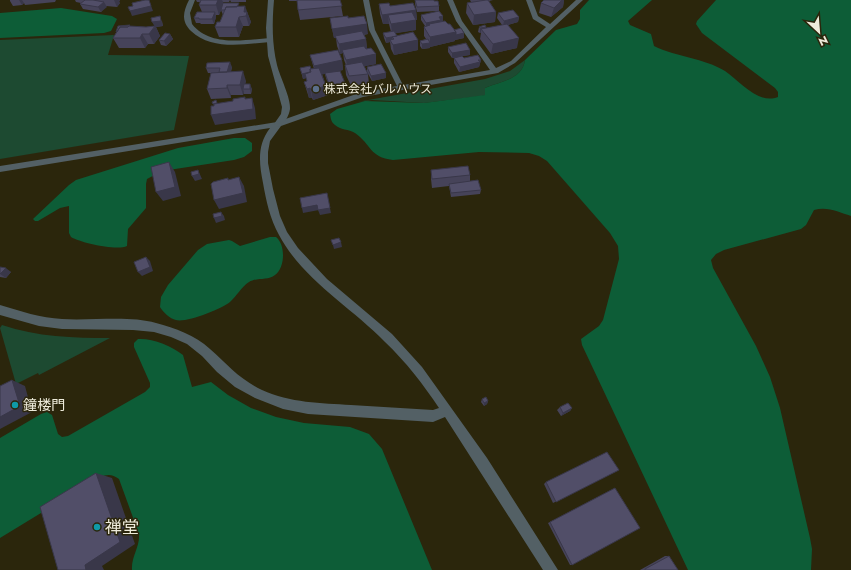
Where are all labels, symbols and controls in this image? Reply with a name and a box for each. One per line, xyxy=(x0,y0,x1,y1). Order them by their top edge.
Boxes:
north arrow xyxy=(799,12,839,52)
text: N xyxy=(816,32,831,50)
place label: 株式会社バルハウス xyxy=(324,80,432,98)
marker: 株式会社バルハウス xyxy=(311,84,321,94)
place label: 鐘楼門 xyxy=(23,395,65,415)
marker: 鐘楼門 xyxy=(10,400,20,410)
place label: 禅堂 xyxy=(105,515,139,539)
marker: 禅堂 xyxy=(92,522,102,532)

